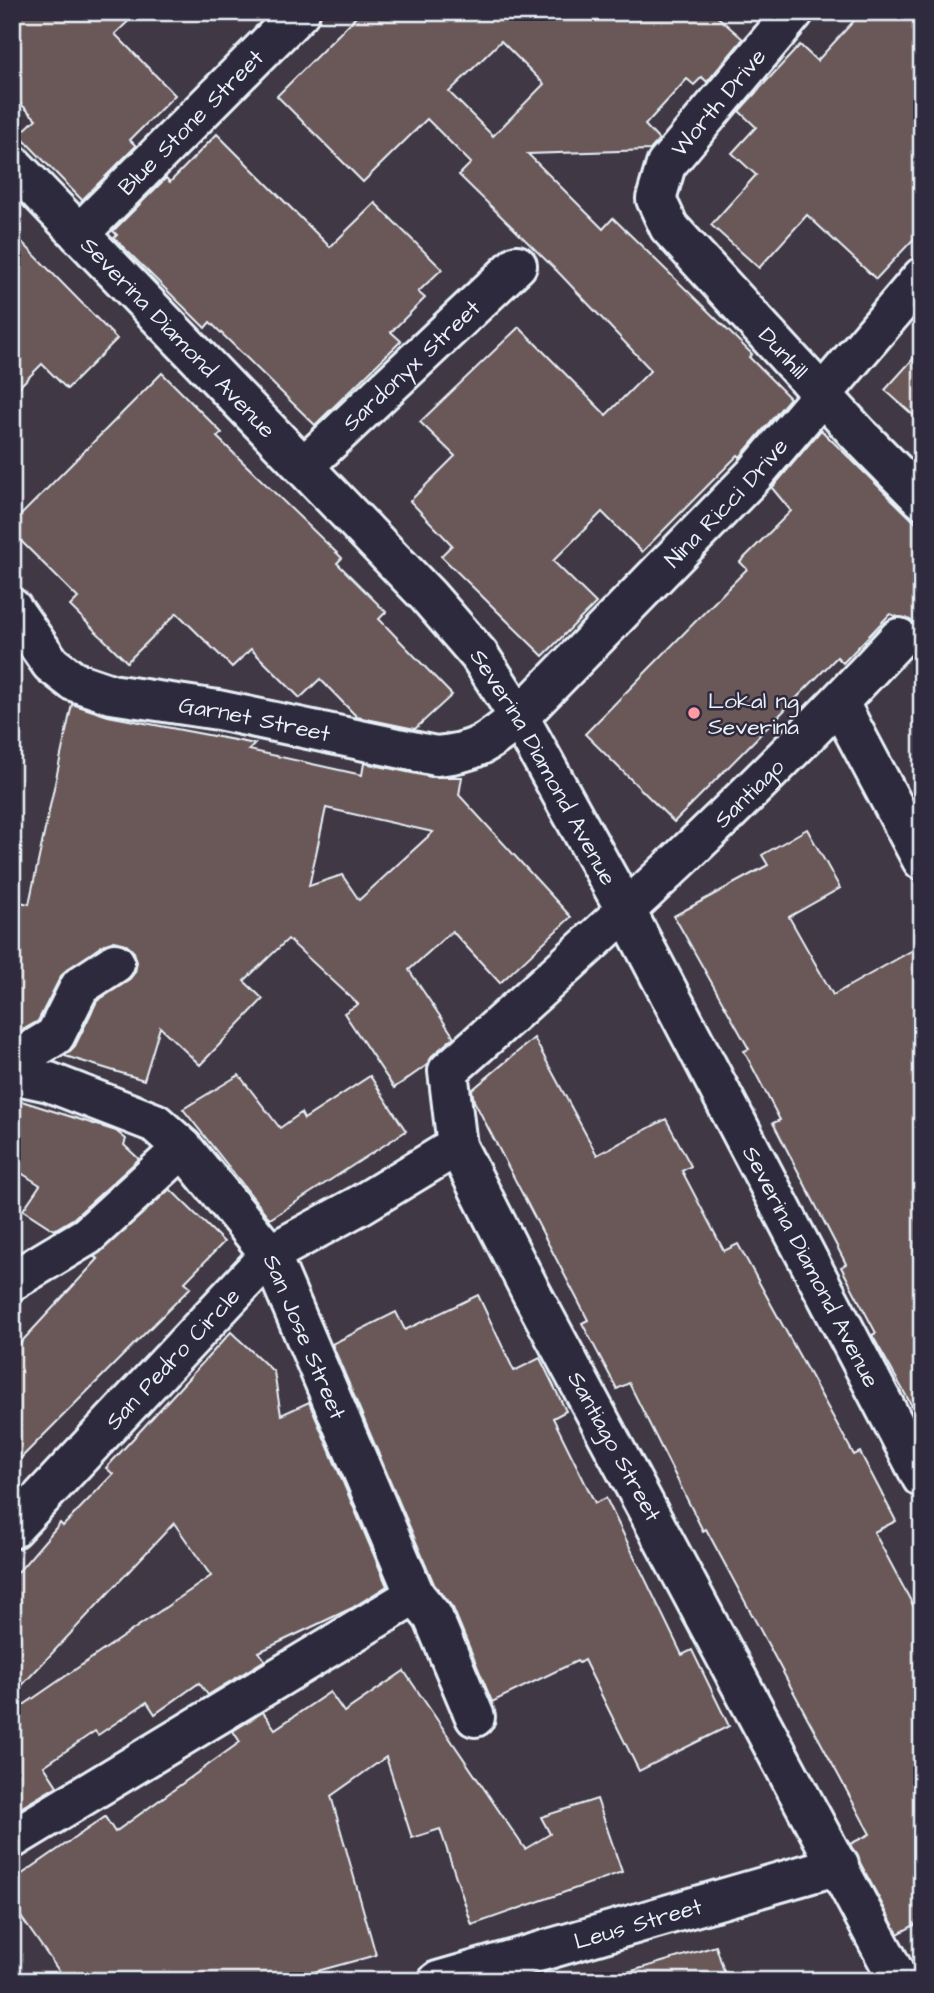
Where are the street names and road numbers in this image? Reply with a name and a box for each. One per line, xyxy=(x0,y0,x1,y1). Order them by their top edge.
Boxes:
street label: Blue Stone Street xyxy=(111,42,272,203)
street label: Worth Drive xyxy=(664,42,774,164)
street label: Severina Diamond Avenue xyxy=(73,230,282,445)
street label: Sardonyx Street xyxy=(335,292,488,439)
street label: Dunhill xyxy=(751,320,815,386)
street label: Nina Ricci Drive xyxy=(657,431,796,575)
street label: Severina Diamond Avenue xyxy=(462,643,624,891)
street label: Garnet Street xyxy=(177,689,334,750)
street label: Santiago xyxy=(707,751,792,836)
street label: Severina Diamond Avenue xyxy=(734,1140,887,1393)
street label: San Jose Street xyxy=(255,1250,354,1425)
street label: San Pedro Circle xyxy=(98,1281,247,1437)
street label: Santiago Street xyxy=(559,1366,669,1529)
street label: Leus Street xyxy=(570,1890,707,1958)

